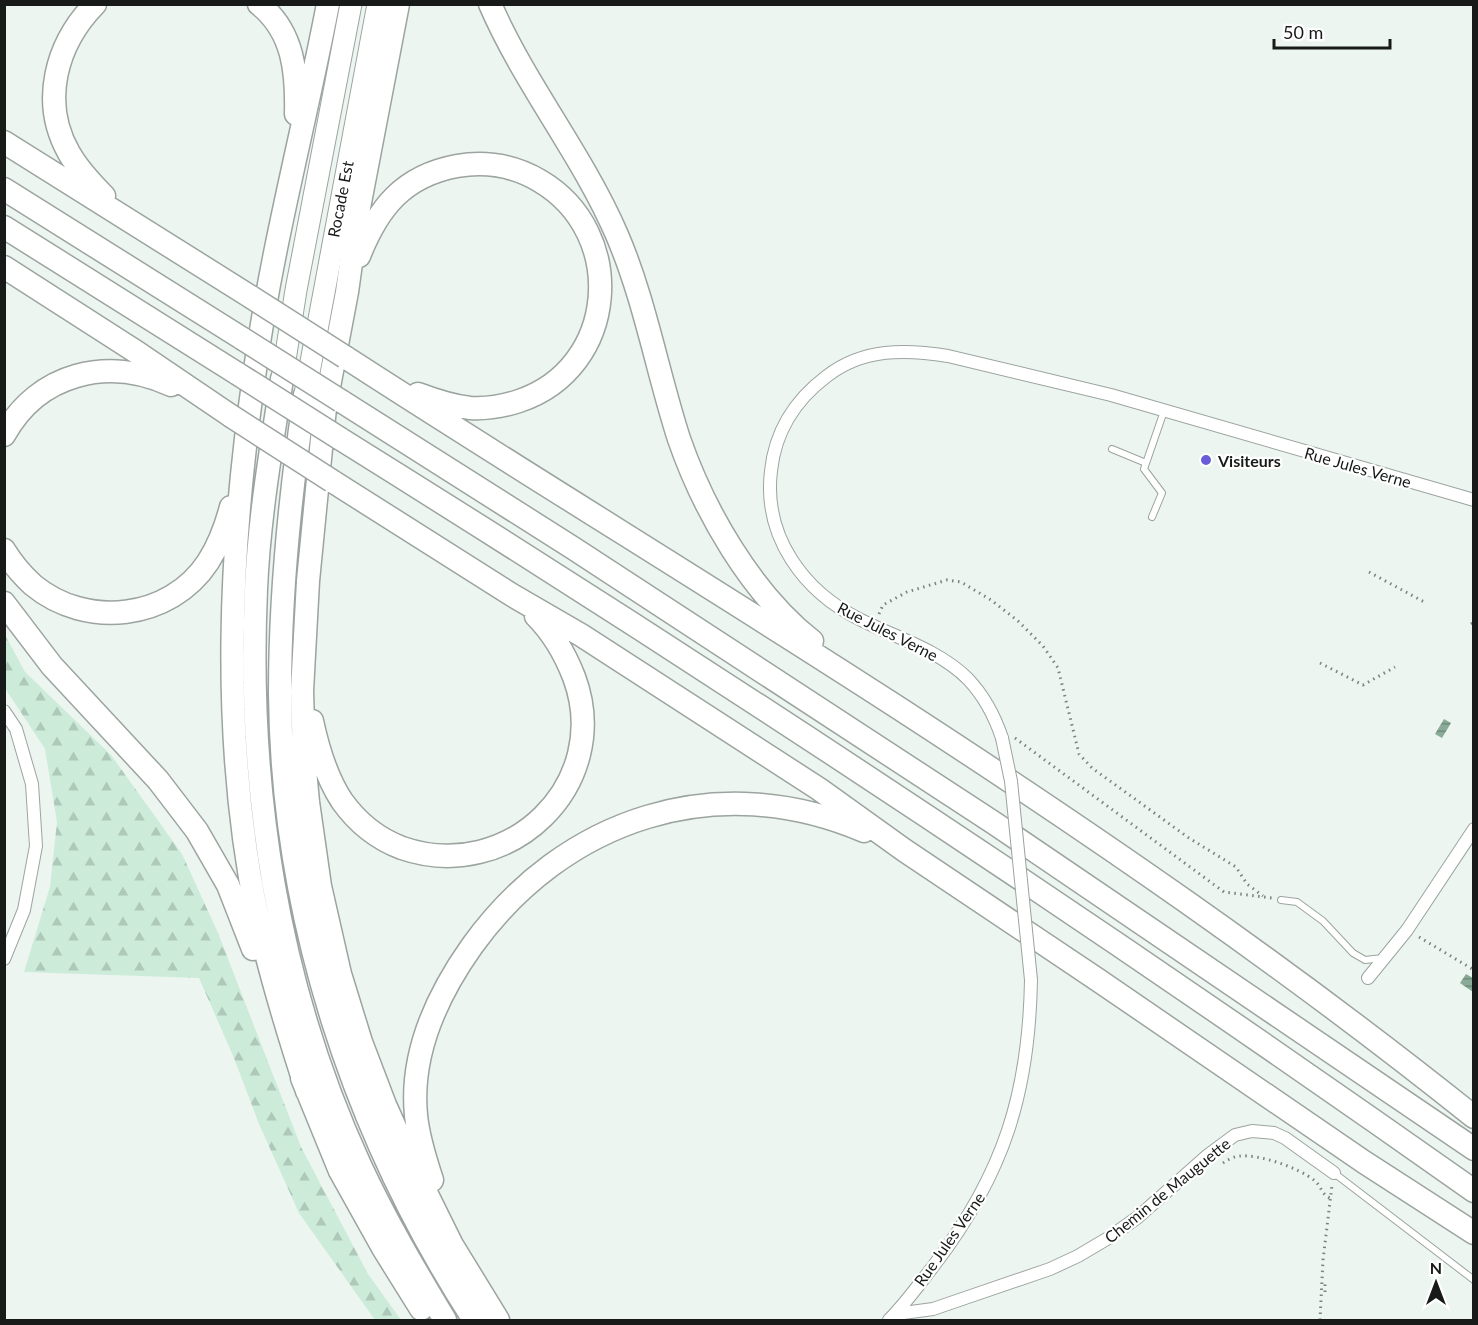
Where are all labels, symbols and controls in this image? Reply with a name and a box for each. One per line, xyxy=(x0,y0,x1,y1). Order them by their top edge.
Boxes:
scale bar xyxy=(1274,12,1390,50)
text: 50 m xyxy=(1283,21,1323,43)
street label: Rocade Est xyxy=(323,159,357,239)
street label: Rue Jules Verne xyxy=(1302,443,1414,491)
place label: Visiteurs xyxy=(1217,451,1281,470)
marker: Visiteurs xyxy=(1199,453,1213,467)
street label: Rue Jules Verne xyxy=(835,598,941,664)
street label: Chemin de Mauguette xyxy=(1100,1134,1234,1246)
street label: Rue Jules Verne xyxy=(910,1188,988,1290)
north arrow xyxy=(1406,1253,1466,1313)
text: N xyxy=(1430,1258,1442,1277)

